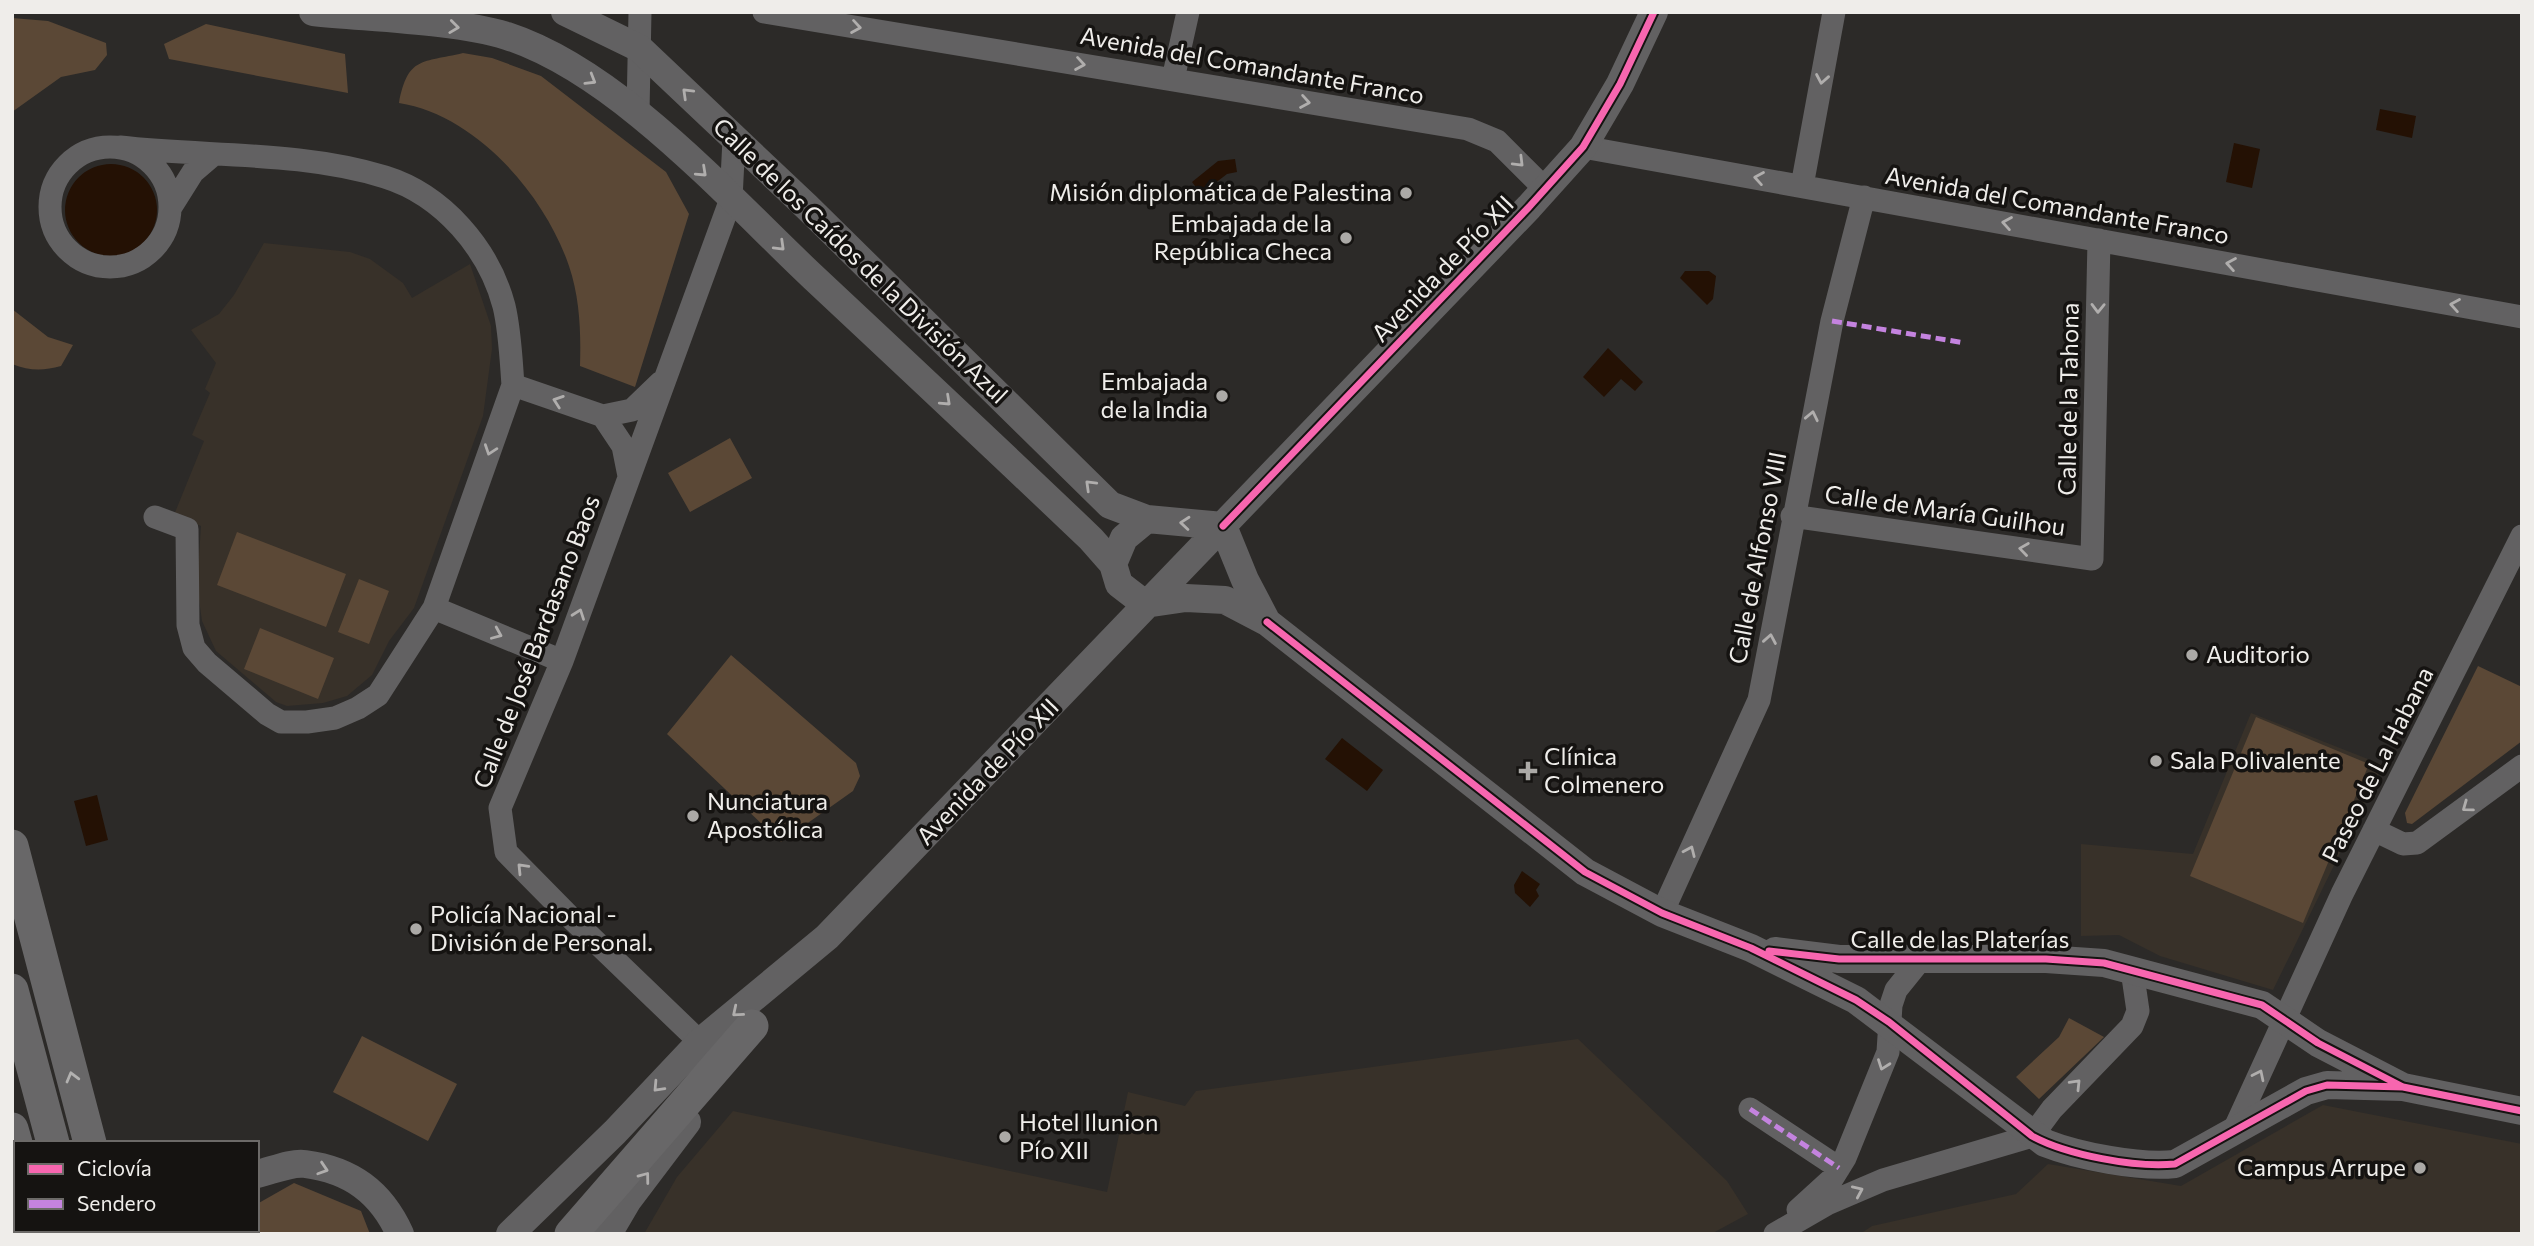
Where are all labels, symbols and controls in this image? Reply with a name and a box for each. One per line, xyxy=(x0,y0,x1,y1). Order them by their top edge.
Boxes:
one-way arrow xyxy=(850,19,862,34)
one-way arrow xyxy=(448,20,460,35)
street label: Avenida del Comandante Franco xyxy=(1078,20,1426,109)
one-way arrow xyxy=(1074,56,1086,71)
one-way arrow xyxy=(584,72,597,85)
one-way arrow xyxy=(1815,73,1830,85)
one-way arrow xyxy=(682,89,695,102)
one-way arrow xyxy=(1298,93,1310,108)
street label: Calle de los Caídos de la División Azul xyxy=(708,111,1014,409)
one-way arrow xyxy=(1510,154,1523,167)
street label: Avenida del Comandante Franco xyxy=(1883,160,2231,249)
one-way arrow xyxy=(694,164,707,177)
one-way arrow xyxy=(1753,172,1765,187)
place label: Misión diplomática de Palestina xyxy=(1049,177,1392,206)
marker: Misión diplomática de Palestina xyxy=(1398,185,1414,201)
street label: Avenida de Pío XII xyxy=(1365,189,1519,347)
place label: Embajada de la República Checa xyxy=(1154,208,1332,265)
one-way arrow xyxy=(2001,217,2013,232)
marker: Embajada de la República Checa xyxy=(1338,230,1354,246)
one-way arrow xyxy=(772,237,785,250)
one-way arrow xyxy=(2225,257,2237,272)
one-way arrow xyxy=(2449,298,2461,313)
street label: Calle de la Tahona xyxy=(2051,302,2084,496)
one-way arrow xyxy=(2090,304,2106,314)
place label: Embajada de la India xyxy=(1101,366,1208,423)
marker: Embajada de la India xyxy=(1214,388,1230,404)
one-way arrow xyxy=(938,393,951,406)
one-way arrow xyxy=(552,395,564,409)
one-way arrow xyxy=(1804,410,1819,422)
one-way arrow xyxy=(484,443,498,455)
street label: Calle de Alfonso VIII xyxy=(1722,449,1791,666)
street label: Calle de María Guilhou xyxy=(1823,478,2067,541)
one-way arrow xyxy=(1085,480,1098,493)
street label: Calle de José Bardasano Baos xyxy=(466,491,605,792)
one-way arrow xyxy=(1179,516,1190,531)
one-way arrow xyxy=(2018,542,2030,557)
one-way arrow xyxy=(571,608,585,620)
one-way arrow xyxy=(490,626,502,640)
one-way arrow xyxy=(1761,633,1776,645)
place label: Auditorio xyxy=(2206,639,2310,668)
marker: Auditorio xyxy=(2184,647,2200,663)
street label: Paseo de La Habana xyxy=(2315,662,2439,867)
street label: Avenida de Pío XII xyxy=(910,692,1064,850)
place label: Clínica Colmenero xyxy=(1544,741,1664,798)
place label: Sala Polivalente xyxy=(2170,745,2341,774)
marker: Sala Polivalente xyxy=(2148,753,2164,769)
marker: Clínica Colmenero xyxy=(1518,761,1538,781)
place label: Nunciatura Apostólica xyxy=(707,786,828,843)
one-way arrow xyxy=(2462,799,2475,811)
marker: Nunciatura Apostólica xyxy=(685,808,701,824)
one-way arrow xyxy=(1682,846,1696,858)
one-way arrow xyxy=(518,863,531,876)
place label: Policía Nacional - División de Personal. xyxy=(430,899,653,956)
marker: Policía Nacional - División de Personal. xyxy=(408,921,424,937)
street label: Calle de las Platerías xyxy=(1851,924,2069,953)
one-way arrow xyxy=(732,1004,745,1016)
one-way arrow xyxy=(1877,1059,1891,1071)
one-way arrow xyxy=(2251,1070,2265,1082)
one-way arrow xyxy=(66,1071,81,1083)
one-way arrow xyxy=(653,1079,666,1092)
one-way arrow xyxy=(2068,1079,2081,1092)
place label: Hotel Ilunion Pío XII xyxy=(1019,1107,1158,1164)
marker: Hotel Ilunion Pío XII xyxy=(997,1129,1013,1145)
legend xyxy=(14,1141,259,1232)
place label: Campus Arrupe xyxy=(2237,1152,2406,1181)
text: Ciclovía xyxy=(77,1155,152,1180)
marker: Campus Arrupe xyxy=(2412,1160,2428,1176)
one-way arrow xyxy=(317,1161,329,1176)
one-way arrow xyxy=(637,1172,650,1185)
one-way arrow xyxy=(1850,1185,1863,1199)
text: Sendero xyxy=(77,1190,156,1215)

